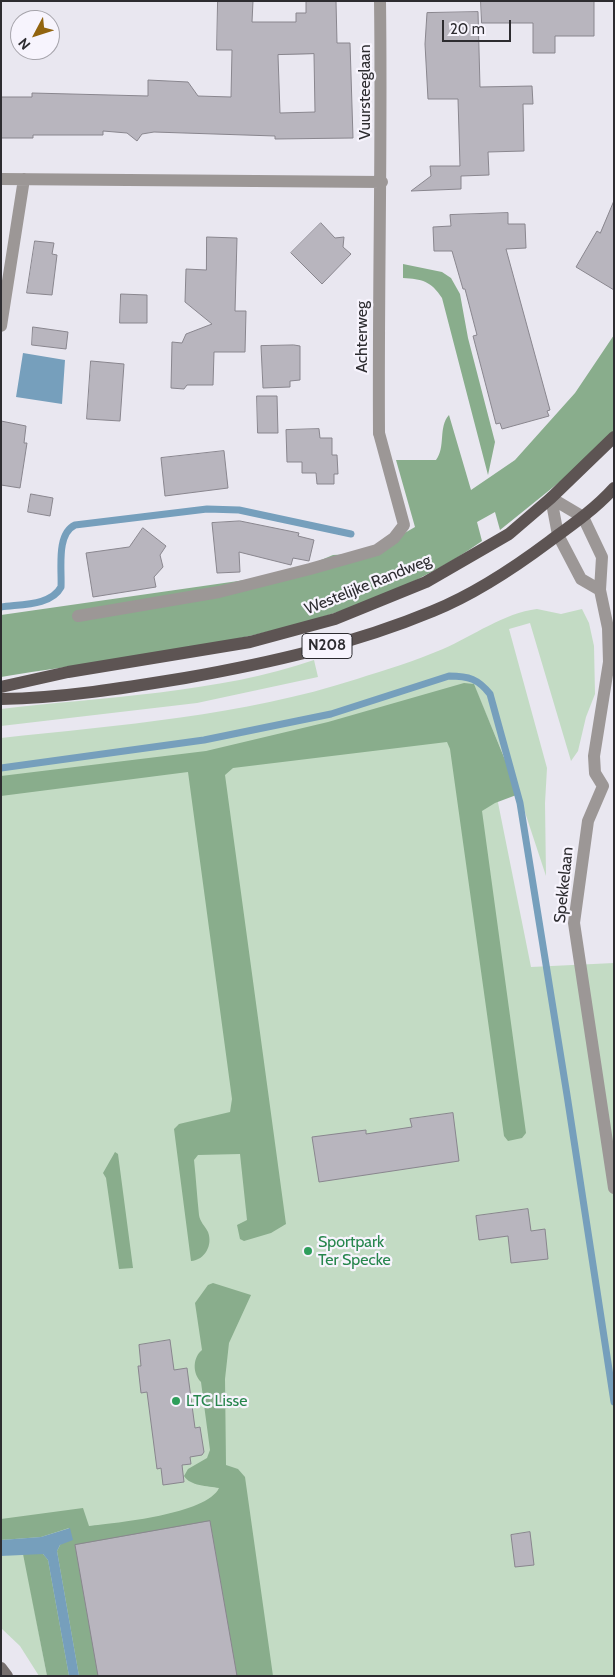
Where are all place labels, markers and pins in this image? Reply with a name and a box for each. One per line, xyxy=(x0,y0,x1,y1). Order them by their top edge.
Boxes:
place label: Sportpark Ter Specke xyxy=(318,1232,391,1270)
marker: Sportpark Ter Specke xyxy=(302,1245,314,1257)
place label: LTC Lisse xyxy=(186,1391,247,1411)
marker: LTC Lisse xyxy=(170,1395,182,1407)

